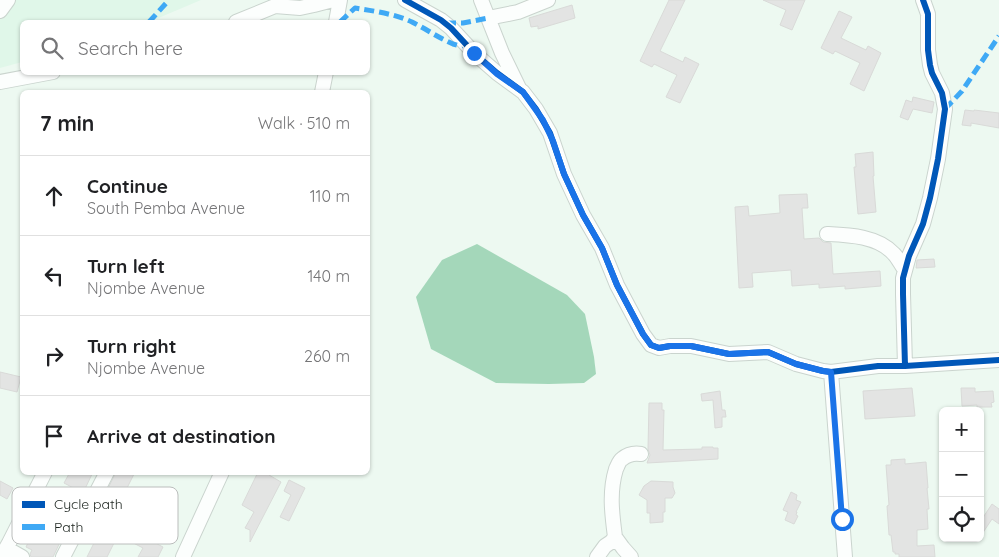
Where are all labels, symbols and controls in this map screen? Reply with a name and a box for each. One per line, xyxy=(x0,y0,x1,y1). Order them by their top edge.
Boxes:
search box xyxy=(20,20,370,75)
icon: search xyxy=(38,34,66,62)
text: Search here xyxy=(78,36,183,60)
route end xyxy=(463,42,486,65)
text: 7 min xyxy=(40,110,94,136)
text: Walk · 510 m xyxy=(258,113,350,133)
text: Continue xyxy=(87,174,168,198)
icon: ahead xyxy=(40,182,68,210)
text: 110 m xyxy=(310,186,350,206)
text: South Pemba Avenue xyxy=(87,198,245,218)
text: Turn left xyxy=(87,254,165,278)
icon: left xyxy=(40,262,68,290)
text: 140 m xyxy=(307,266,350,286)
text: Njombe Avenue xyxy=(87,278,205,298)
text: Turn right xyxy=(87,334,176,358)
icon: right xyxy=(40,342,68,370)
text: 260 m xyxy=(304,346,350,366)
text: Njombe Avenue xyxy=(87,358,205,378)
map controls xyxy=(939,407,984,542)
button: + xyxy=(939,407,984,452)
icon: arrive xyxy=(40,422,68,450)
text: Arrive at destination xyxy=(87,424,276,448)
button: − xyxy=(939,452,984,497)
legend xyxy=(12,487,178,544)
text: Cycle path xyxy=(54,495,123,513)
button: locate xyxy=(939,497,984,542)
route start xyxy=(831,508,854,531)
text: Path xyxy=(54,518,83,536)

